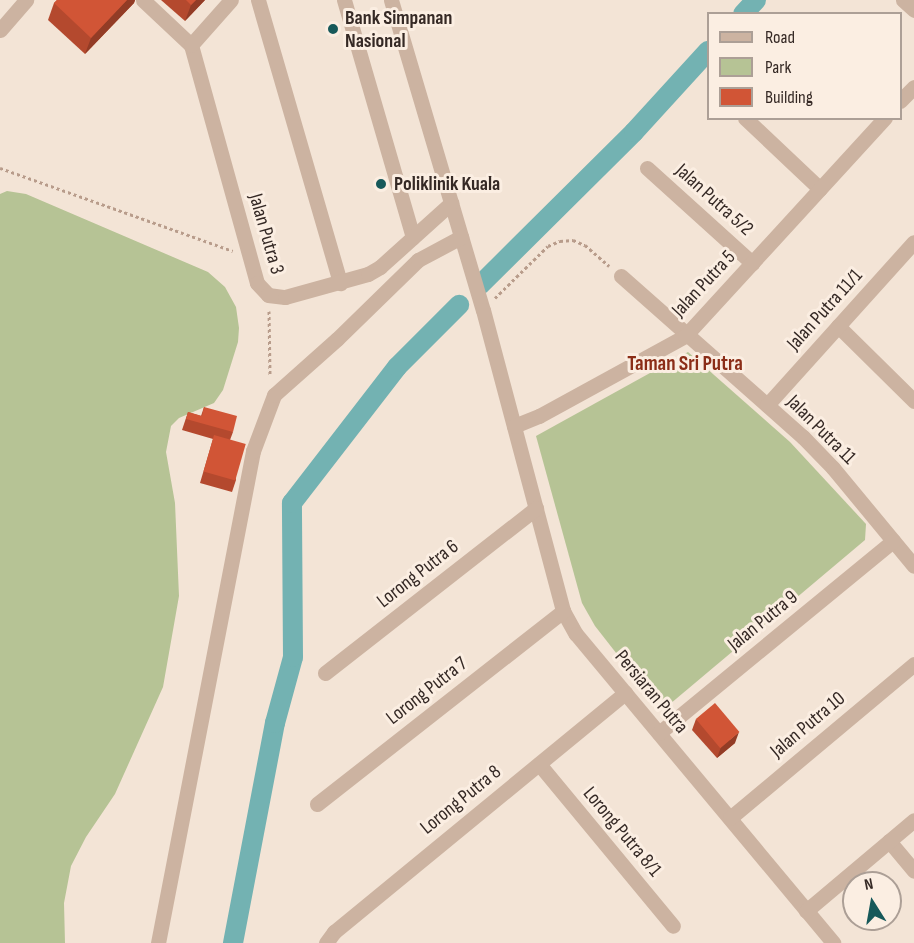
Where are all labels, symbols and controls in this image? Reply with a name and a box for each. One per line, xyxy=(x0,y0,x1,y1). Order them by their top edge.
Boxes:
place label: Bank Simpanan Nasional xyxy=(345,6,452,53)
legend xyxy=(707,12,902,120)
marker: Bank Simpanan Nasional xyxy=(326,22,340,36)
text: Road xyxy=(765,27,795,48)
text: Park xyxy=(765,57,791,78)
text: Building xyxy=(765,87,813,108)
street label: Jalan Putra 5/2 xyxy=(670,159,758,241)
place label: Poliklinik Kuala xyxy=(394,172,500,196)
marker: Poliklinik Kuala xyxy=(372,175,390,193)
street label: Jalan Putra 3 xyxy=(243,191,289,277)
street label: Jalan Putra 5 xyxy=(667,246,741,322)
street label: Jalan Putra 11/1 xyxy=(782,264,868,356)
district label: Taman Sri Putra xyxy=(627,351,743,377)
street label: Jalan Putra 11 xyxy=(781,390,861,470)
street label: Lorong Putra 6 xyxy=(372,535,464,613)
street label: Jalan Putra 9 xyxy=(723,586,803,656)
street label: Persiaran Putra xyxy=(609,645,693,739)
street label: Lorong Putra 7 xyxy=(382,652,472,730)
street label: Jalan Putra 10 xyxy=(766,687,850,763)
street label: Lorong Putra 8 xyxy=(416,760,506,840)
street label: Lorong Putra 8/1 xyxy=(578,782,666,882)
north arrow xyxy=(842,871,902,931)
text: N xyxy=(863,875,875,895)

